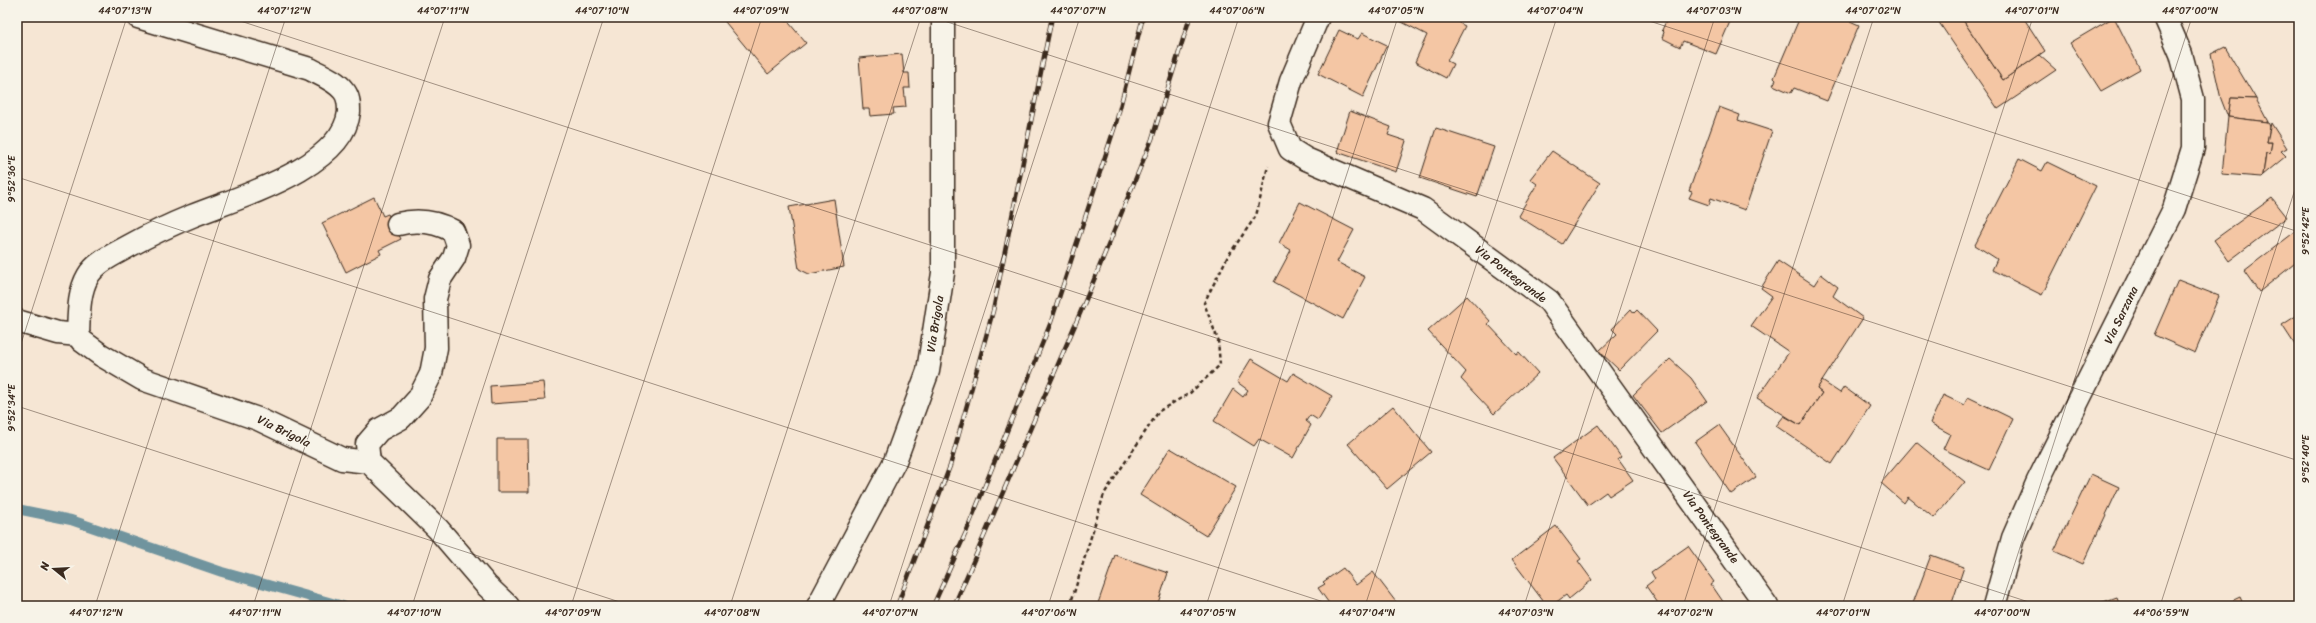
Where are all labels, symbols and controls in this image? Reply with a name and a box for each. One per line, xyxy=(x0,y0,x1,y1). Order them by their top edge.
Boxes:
text: 44°07'13"N xyxy=(98,2,152,20)
text: 44°07'12"N xyxy=(257,2,311,20)
text: 44°07'11"N xyxy=(417,2,469,20)
text: 44°07'10"N xyxy=(575,2,629,20)
text: 44°07'09"N xyxy=(733,2,789,20)
text: 44°07'08"N xyxy=(892,2,948,20)
text: 44°07'07"N xyxy=(1050,2,1106,20)
text: 44°07'06"N xyxy=(1209,2,1265,20)
text: 44°07'05"N xyxy=(1368,2,1424,20)
text: 44°07'04"N xyxy=(1527,2,1583,20)
text: 44°07'03"N xyxy=(1686,2,1742,20)
text: 44°07'02"N xyxy=(1845,2,1901,20)
text: 44°07'01"N xyxy=(2005,2,2059,20)
text: 44°07'00"N xyxy=(2162,2,2218,20)
text: 9°52'36"E xyxy=(3,154,21,202)
text: 9°52'42"E xyxy=(2297,206,2315,255)
street label: Via Pontegrande xyxy=(1470,239,1552,309)
street label: Via Sarzana xyxy=(2097,281,2145,348)
street label: Via Brigola xyxy=(920,293,950,354)
text: 9°52'34"E xyxy=(3,383,21,432)
street label: Via Brigola xyxy=(254,409,315,454)
text: 9°52'40"E xyxy=(2297,433,2315,483)
street label: Via Pontegrande xyxy=(1677,486,1745,568)
north arrow xyxy=(34,549,74,589)
text: N xyxy=(34,559,55,574)
text: 44°07'12"N xyxy=(69,604,123,622)
text: 44°07'11"N xyxy=(229,604,281,622)
text: 44°07'10"N xyxy=(387,604,441,622)
text: 44°07'09"N xyxy=(545,604,601,622)
text: 44°07'08"N xyxy=(704,604,760,622)
text: 44°07'07"N xyxy=(862,604,918,622)
text: 44°07'06"N xyxy=(1021,604,1077,622)
text: 44°07'05"N xyxy=(1180,604,1236,622)
text: 44°07'04"N xyxy=(1339,604,1395,622)
text: 44°07'03"N xyxy=(1498,604,1554,622)
text: 44°07'02"N xyxy=(1657,604,1713,622)
text: 44°07'01"N xyxy=(1816,604,1870,622)
text: 44°07'00"N xyxy=(1974,604,2030,622)
text: 44°06'59"N xyxy=(2133,604,2189,622)

